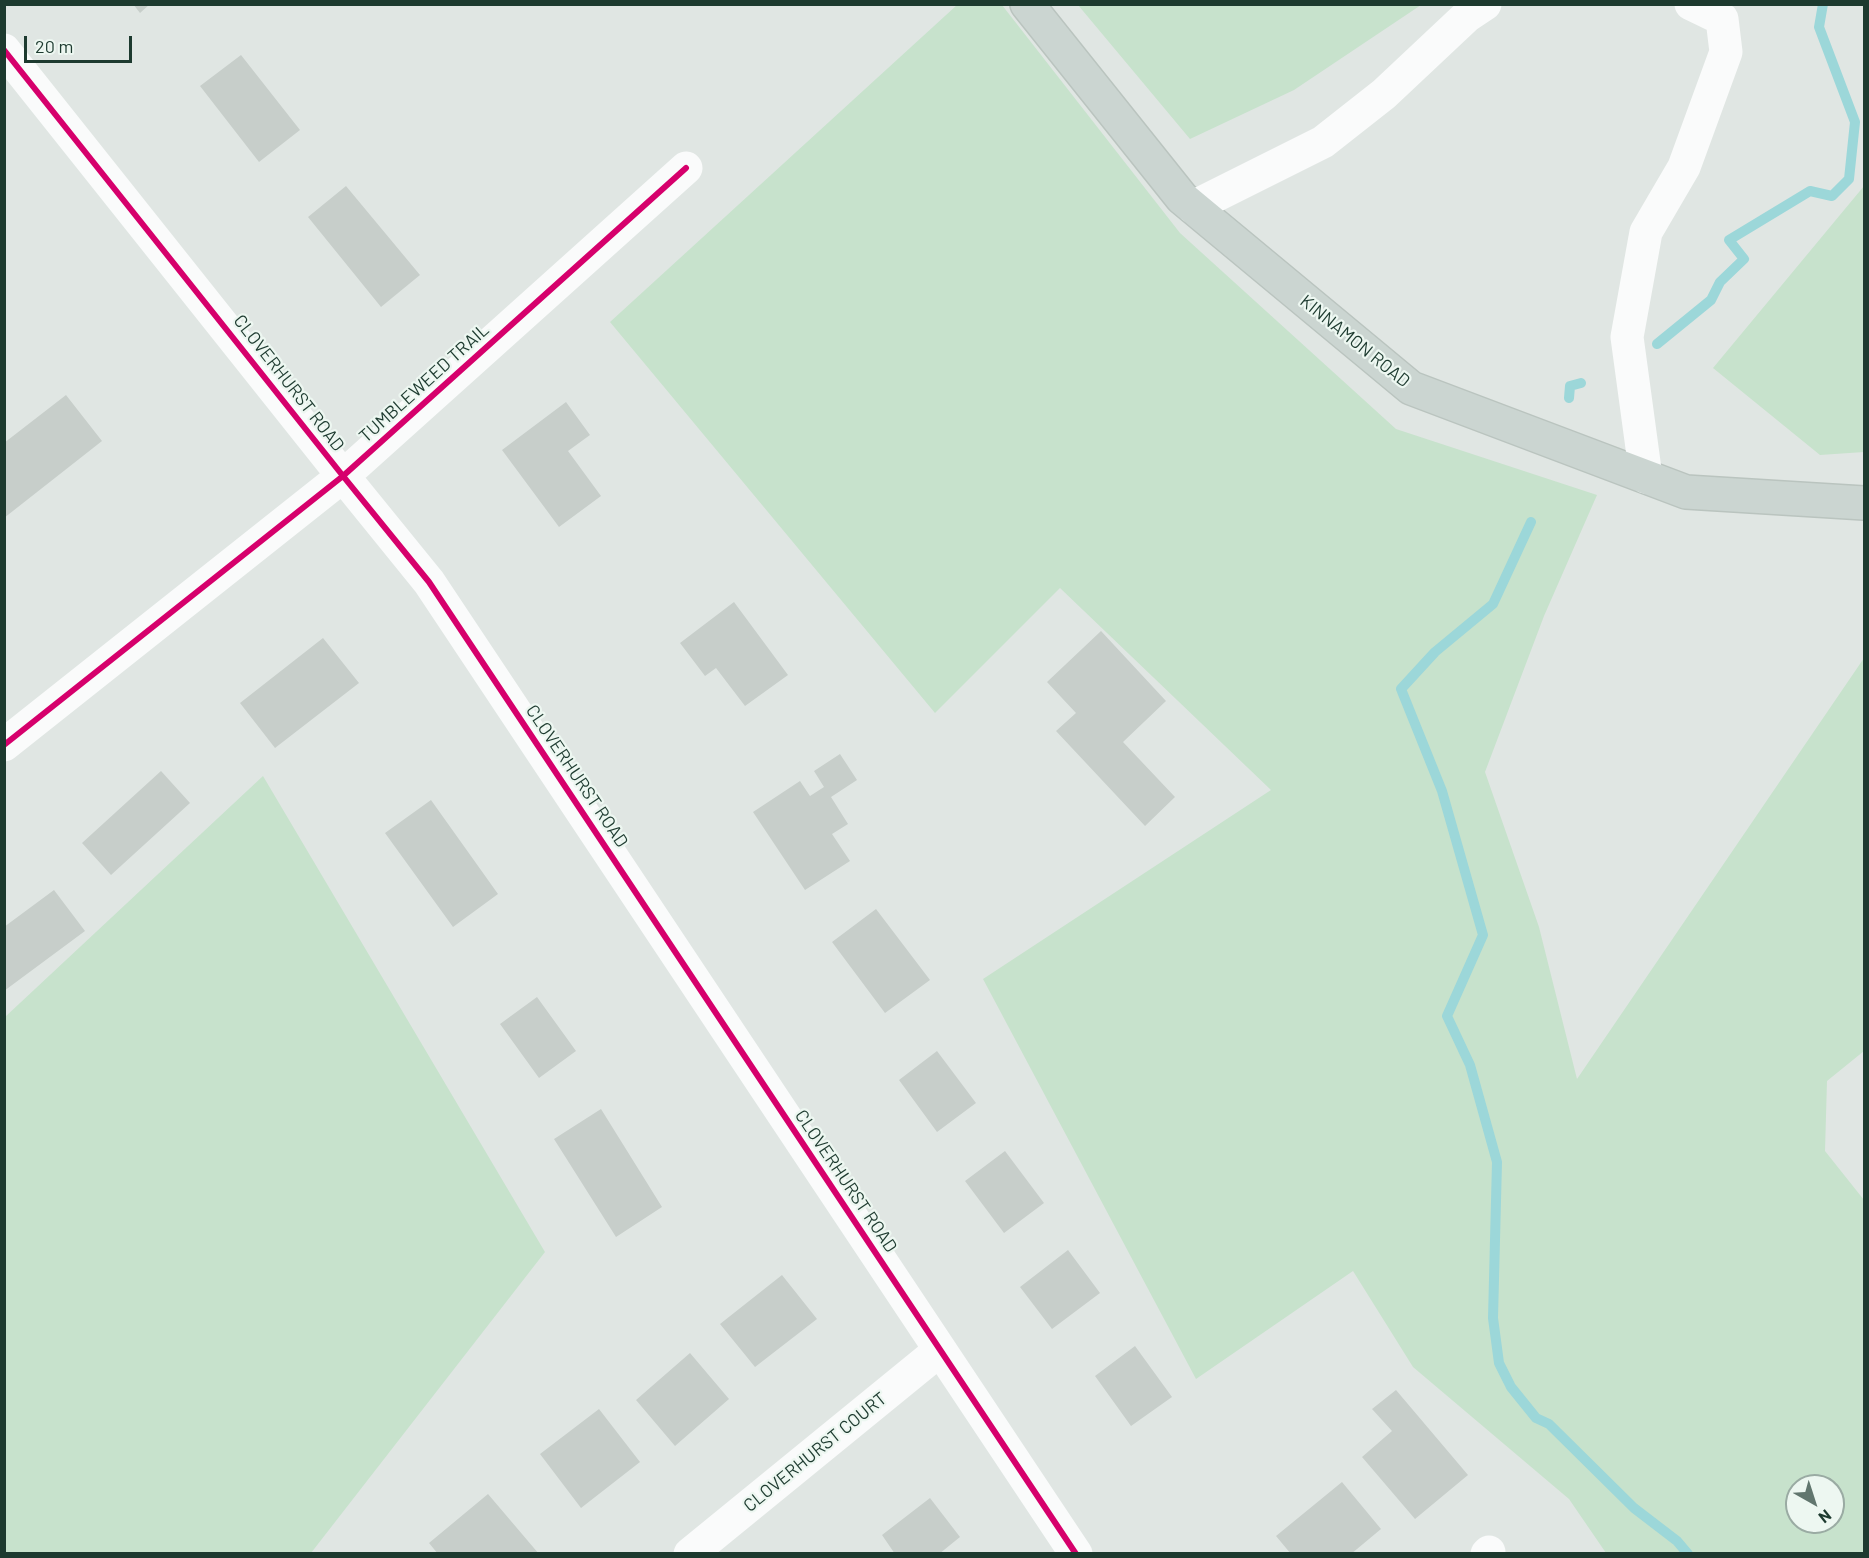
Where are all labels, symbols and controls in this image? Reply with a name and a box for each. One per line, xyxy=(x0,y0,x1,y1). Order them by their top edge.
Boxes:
scale bar xyxy=(27,24,135,62)
text: 20 m xyxy=(35,35,73,57)
street label: KINNAMON ROAD xyxy=(1296,290,1414,392)
street label: CLOVERHURST ROAD xyxy=(229,311,349,455)
street label: TUMBLEWEED TRAIL xyxy=(355,319,493,447)
street label: CLOVERHURST ROAD xyxy=(521,701,633,851)
street label: CLOVERHURST ROAD xyxy=(790,1106,902,1256)
street label: CLOVERHURST COURT xyxy=(739,1388,891,1516)
north arrow xyxy=(1785,1474,1845,1534)
text: N xyxy=(1815,1506,1836,1528)

